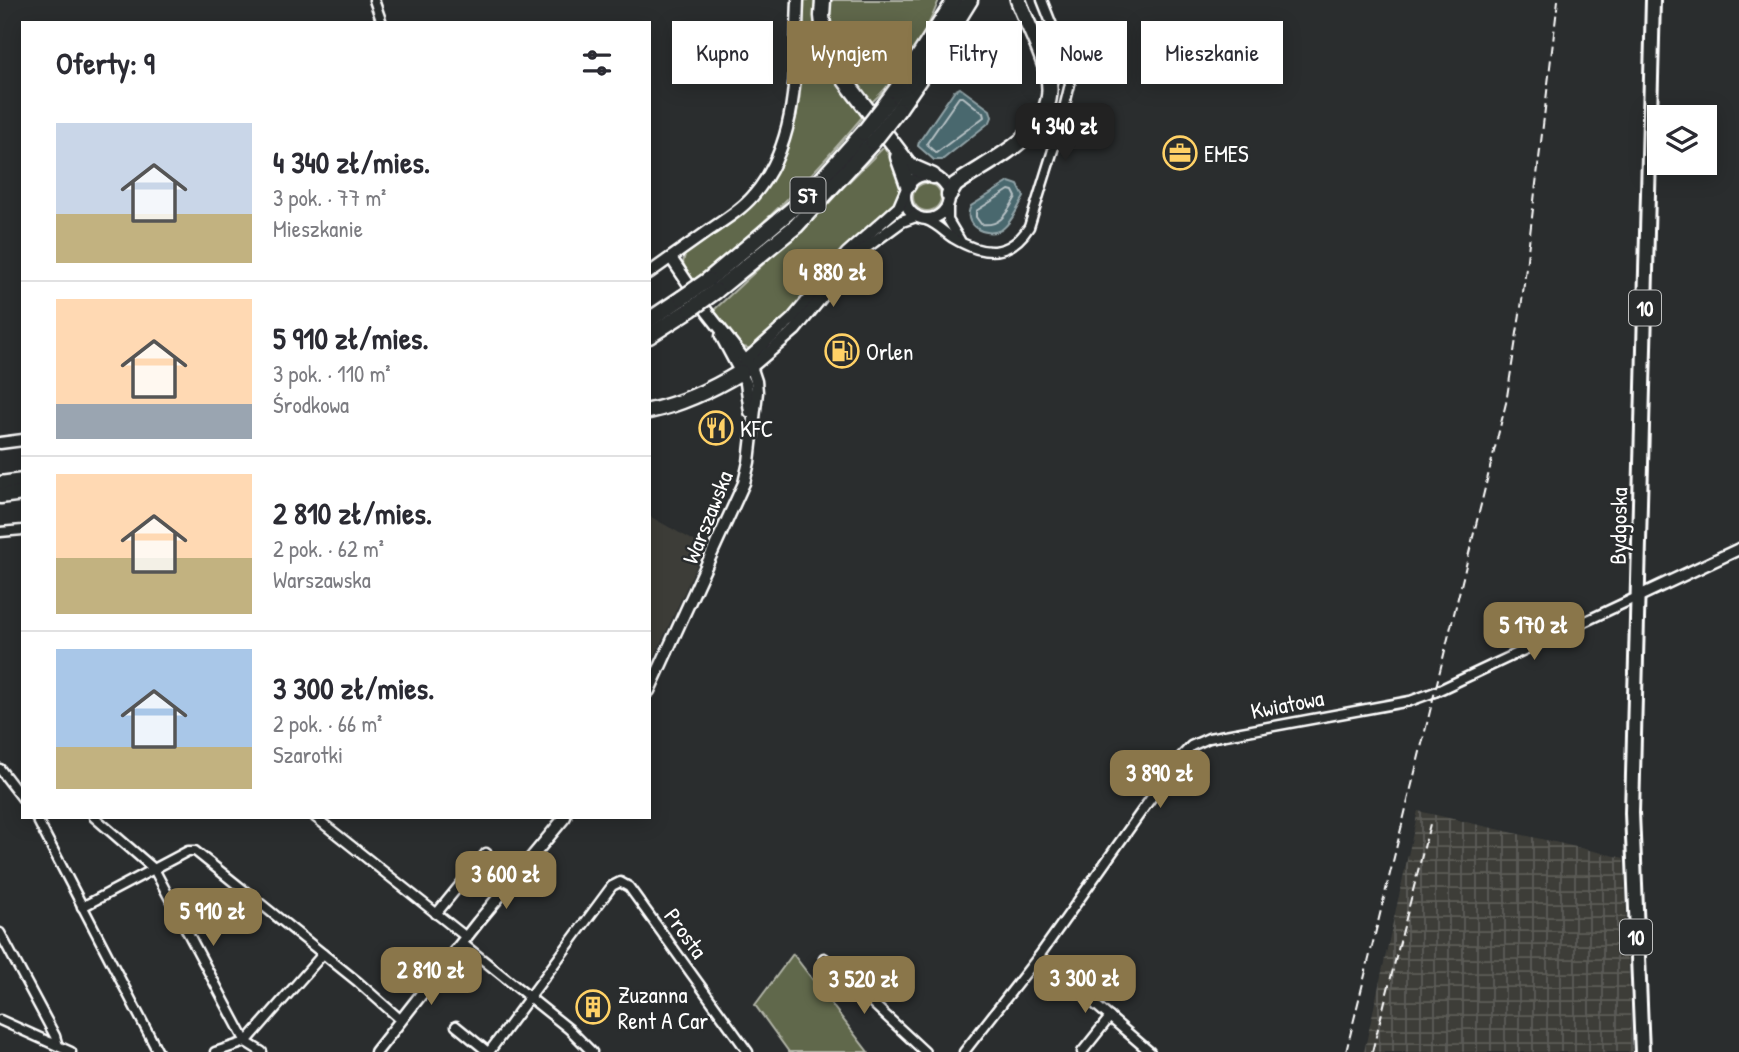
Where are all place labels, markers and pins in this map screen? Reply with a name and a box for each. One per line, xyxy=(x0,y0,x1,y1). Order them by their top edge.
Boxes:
pin: 4 340 zł xyxy=(993,104,1137,163)
office icon: EMES xyxy=(1161,134,1199,172)
place label: EMES xyxy=(1204,138,1249,169)
pin: 4 880 zł xyxy=(761,250,905,309)
fuel station icon: Orlen xyxy=(823,332,861,370)
place label: Orlen xyxy=(866,336,913,367)
restaurant icon: KFC xyxy=(697,409,735,447)
place label: KFC xyxy=(740,413,773,444)
pin: 5 170 zł xyxy=(1462,602,1606,662)
pin: 3 890 zł xyxy=(1088,750,1232,810)
pin: 3 600 zł xyxy=(434,852,578,911)
pin: 5 910 zł xyxy=(141,888,285,948)
pin: 2 810 zł xyxy=(359,948,503,1007)
pin: 3 520 zł xyxy=(792,956,936,1016)
pin: 3 300 zł xyxy=(1013,956,1157,1015)
place label: Zuzanna Rent A Car xyxy=(618,979,708,1036)
building icon: Zuzanna Rent A Car xyxy=(574,988,612,1026)

